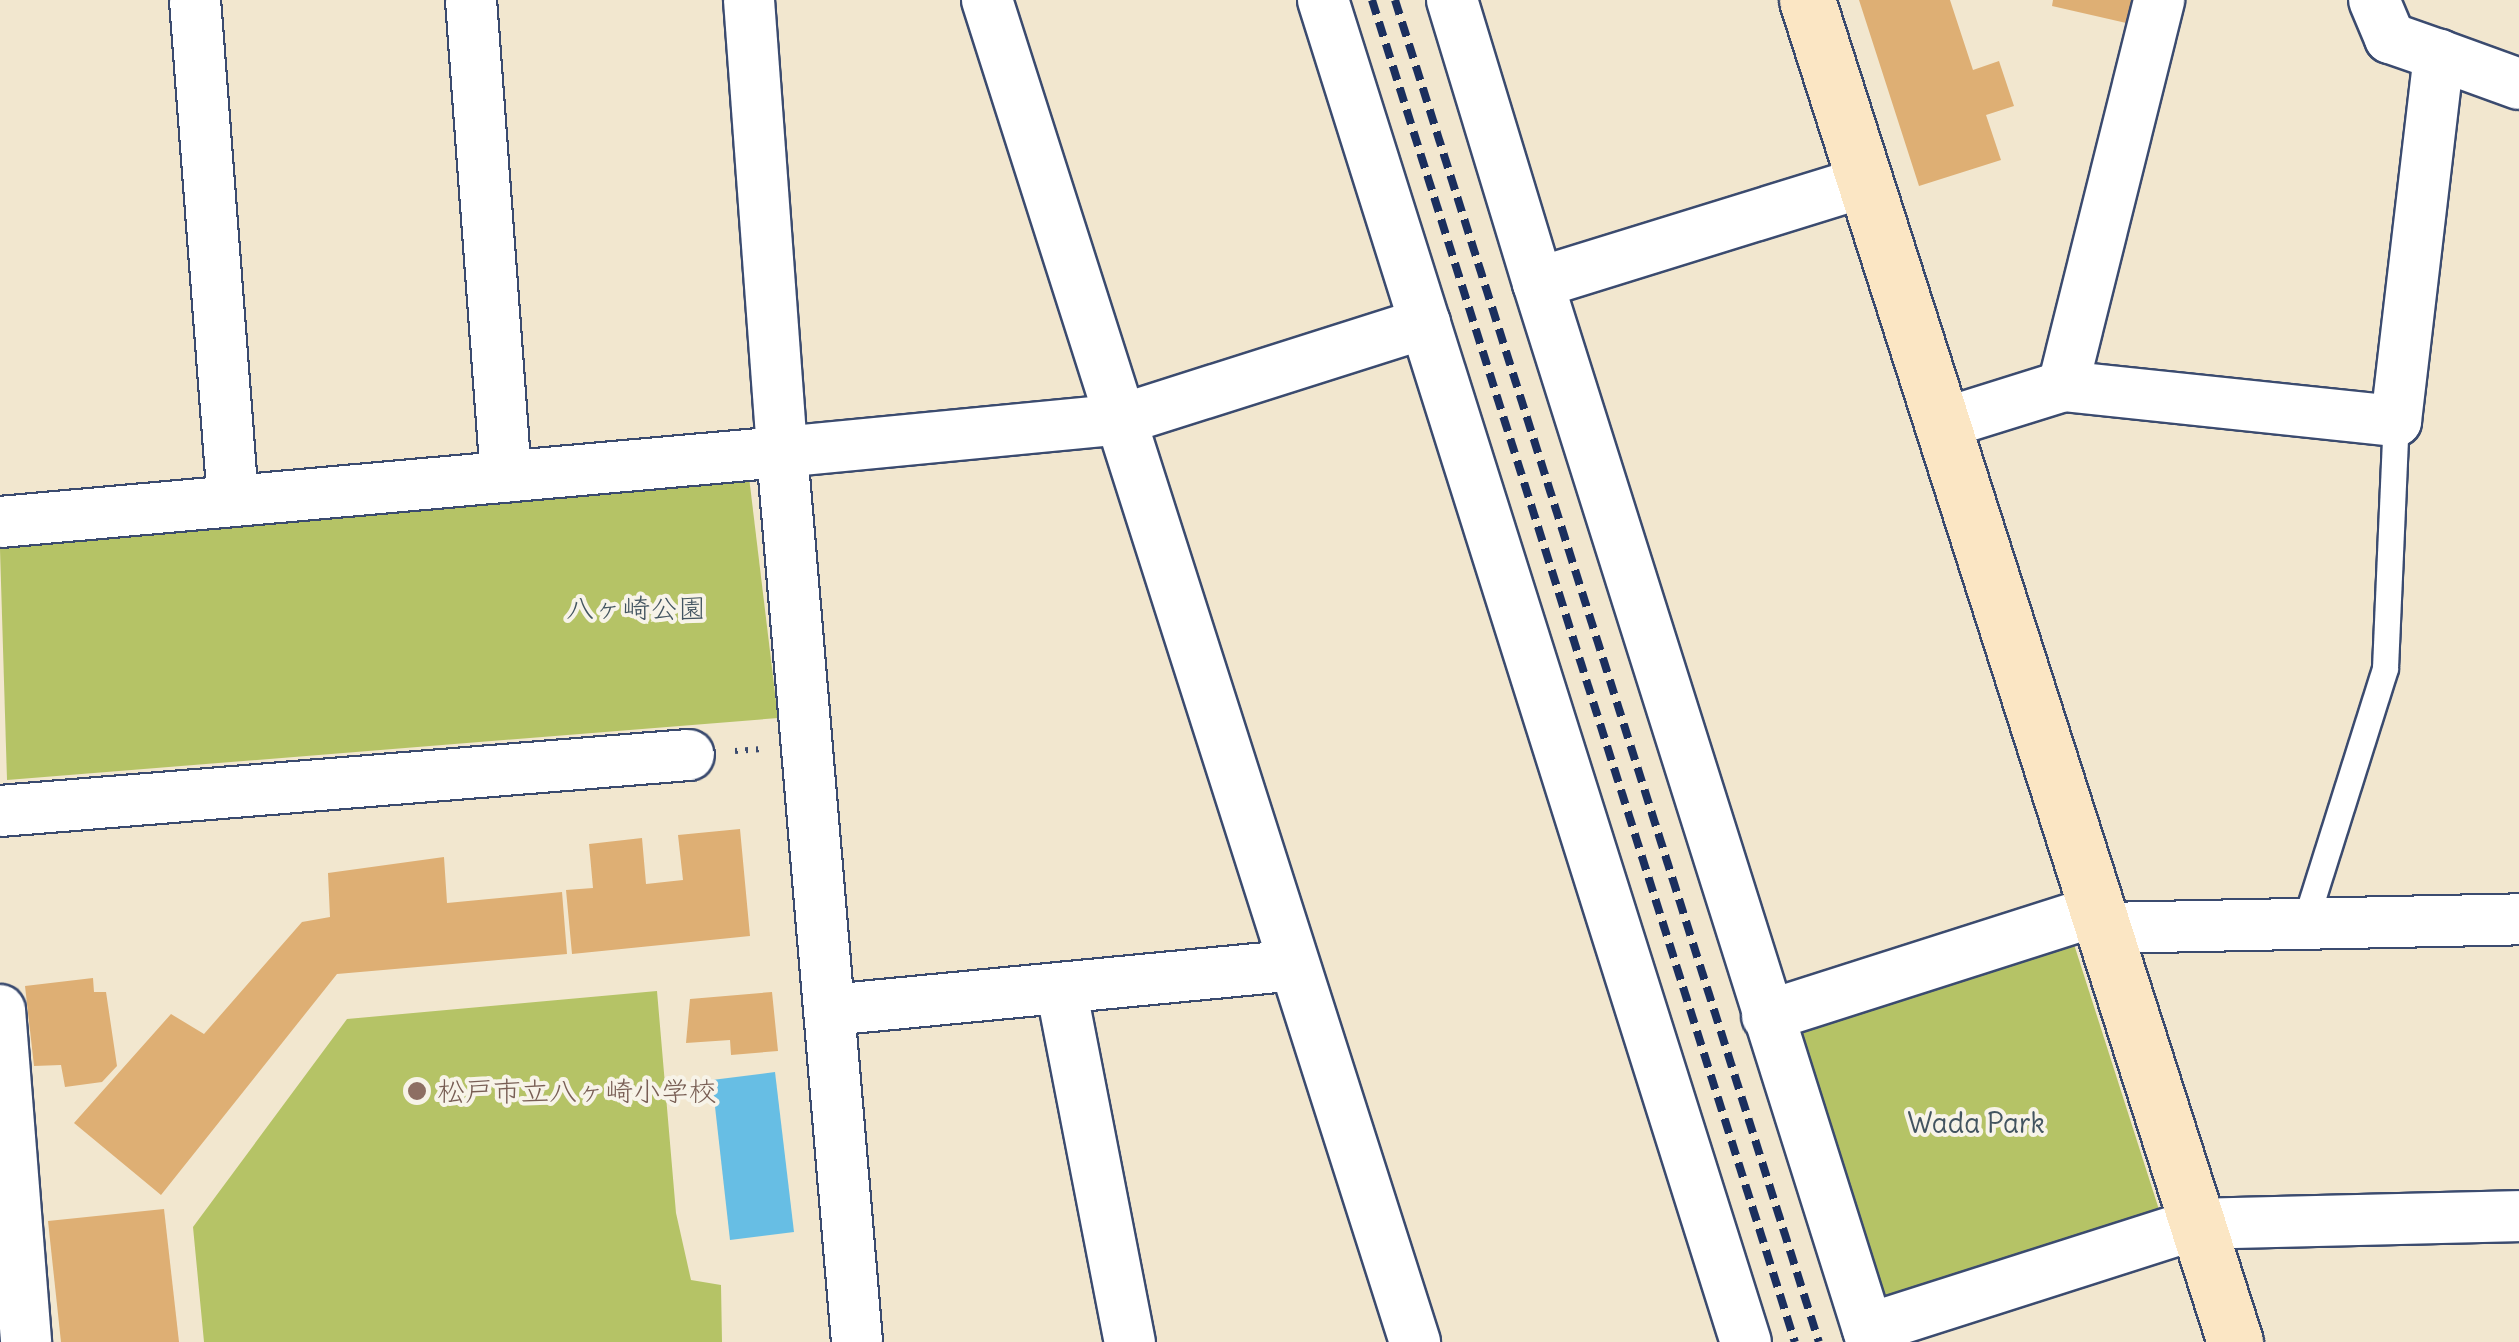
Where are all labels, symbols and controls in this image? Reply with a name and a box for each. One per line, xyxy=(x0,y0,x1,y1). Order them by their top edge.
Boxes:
park label: 八ヶ崎公園 xyxy=(566,591,706,625)
place label: 松戸市立八ヶ崎小学校 xyxy=(437,1074,717,1108)
marker: 松戸市立八ヶ崎小学校 xyxy=(406,1080,428,1102)
park label: Wada Park xyxy=(1907,1106,2045,1140)

